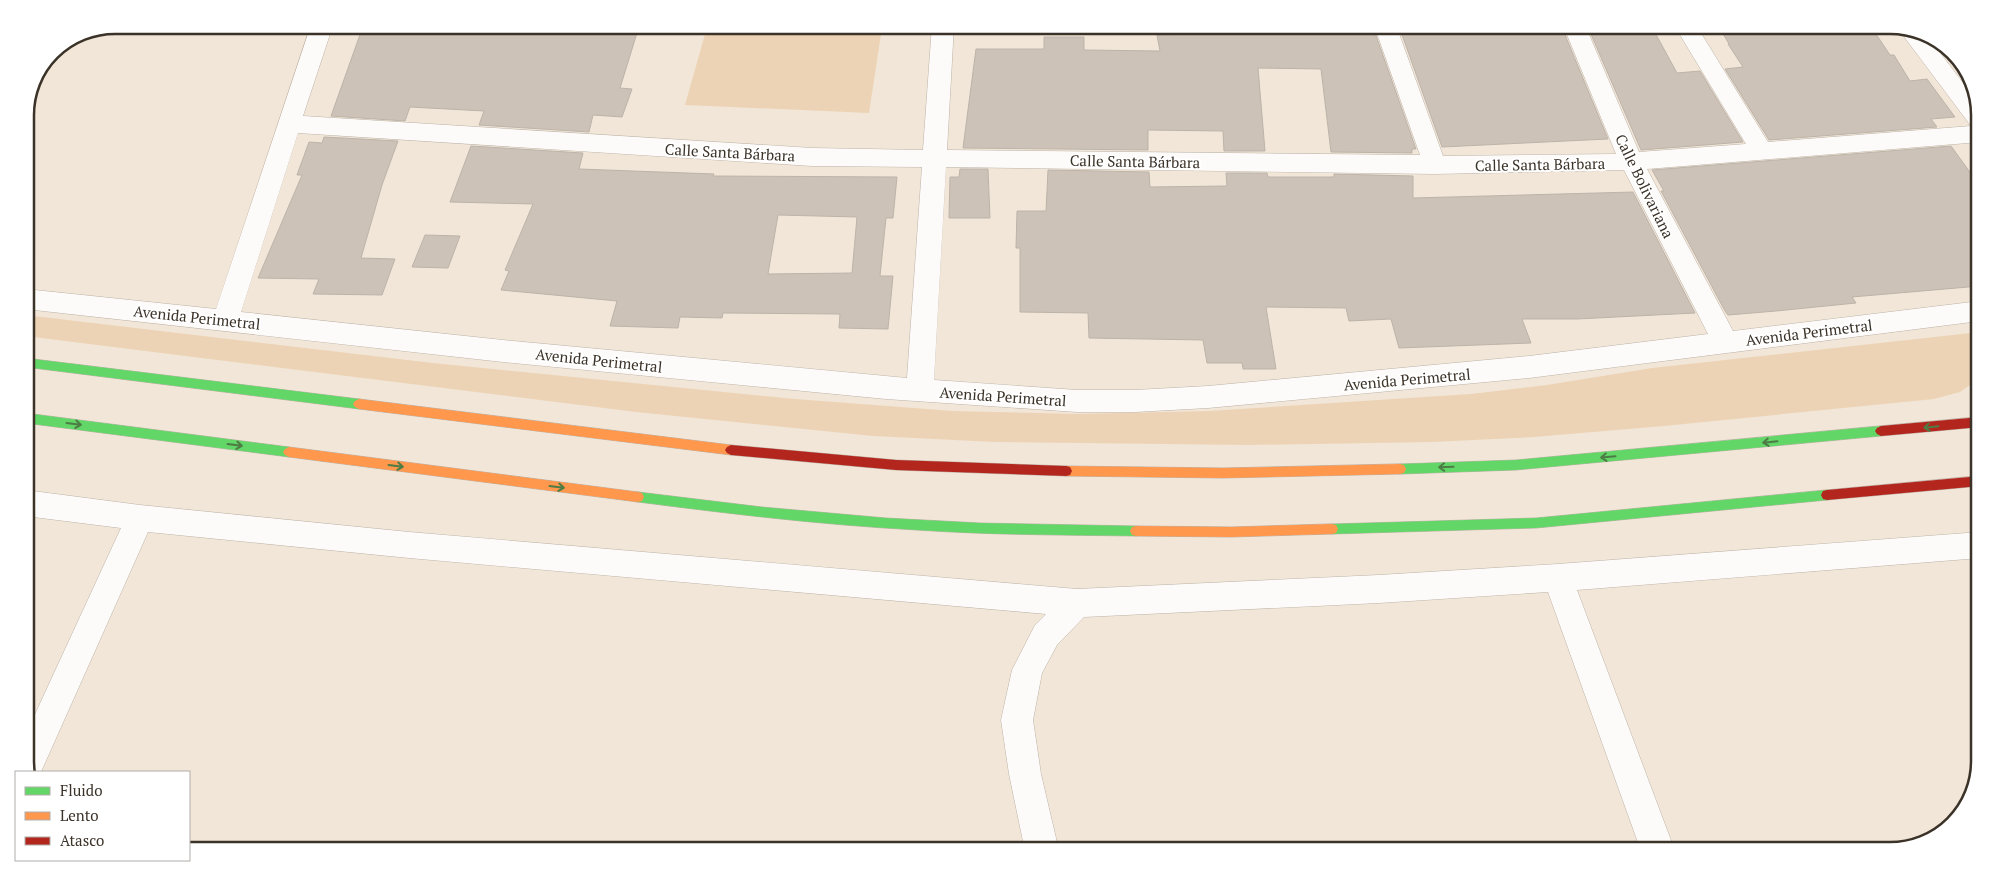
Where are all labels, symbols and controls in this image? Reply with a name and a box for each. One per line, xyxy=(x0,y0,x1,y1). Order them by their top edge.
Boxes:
street label: Calle Bolivariana xyxy=(1611,131,1679,242)
street label: Calle Santa Bárbara xyxy=(664,139,796,165)
street label: Calle Santa Bárbara xyxy=(1070,150,1201,172)
street label: Calle Santa Bárbara xyxy=(1475,153,1606,175)
street label: Avenida Perimetral xyxy=(133,300,261,334)
street label: Avenida Perimetral xyxy=(1745,314,1873,350)
street label: Avenida Perimetral xyxy=(535,343,663,377)
street label: Avenida Perimetral xyxy=(1343,363,1471,395)
street label: Avenida Perimetral xyxy=(939,382,1067,410)
one-way arrow xyxy=(65,419,81,429)
one-way arrow xyxy=(1924,422,1940,432)
one-way arrow xyxy=(1762,438,1778,447)
one-way arrow xyxy=(226,440,242,450)
one-way arrow xyxy=(1600,452,1616,462)
one-way arrow xyxy=(387,461,403,471)
one-way arrow xyxy=(1438,463,1454,472)
one-way arrow xyxy=(549,483,565,493)
legend xyxy=(15,771,190,861)
text: Fluido xyxy=(60,780,102,800)
text: Lento xyxy=(60,805,99,825)
text: Atasco xyxy=(60,830,104,850)

